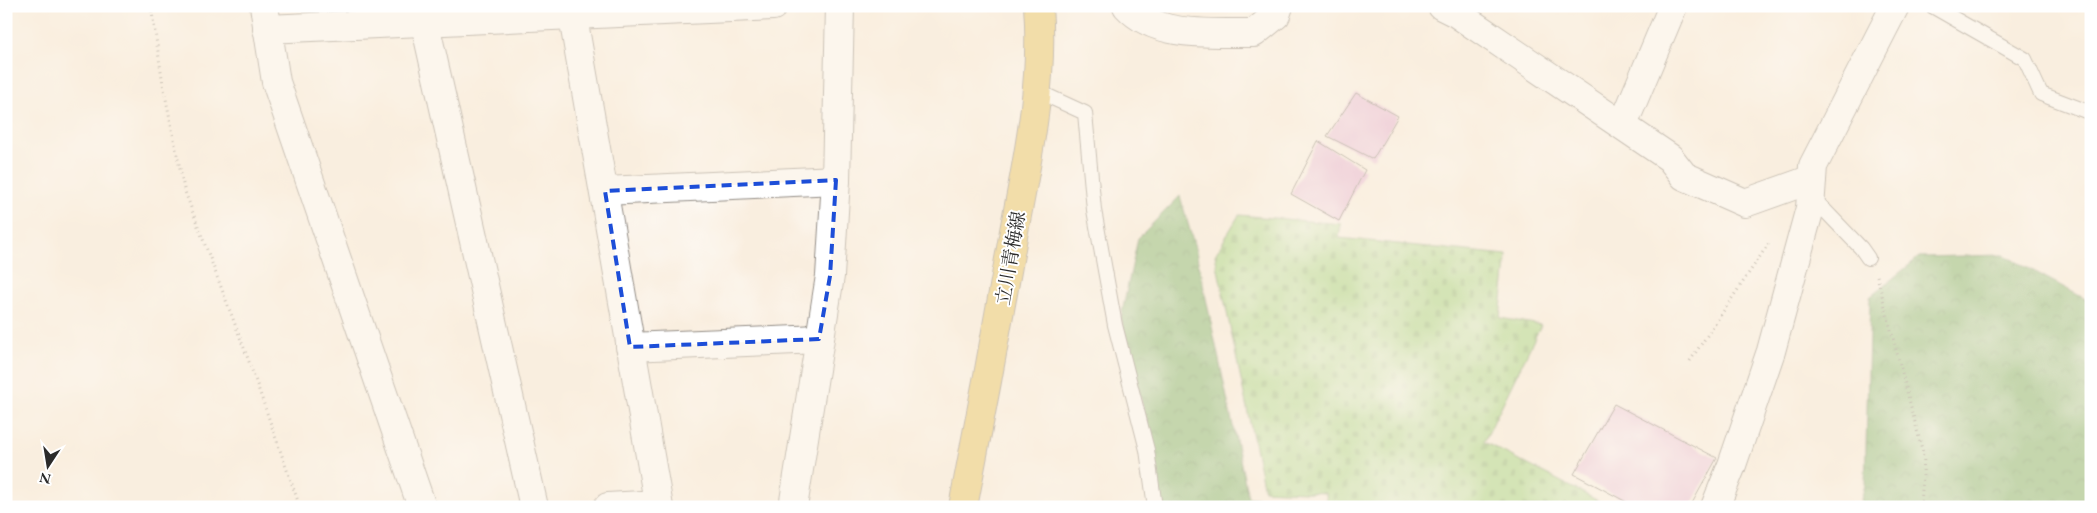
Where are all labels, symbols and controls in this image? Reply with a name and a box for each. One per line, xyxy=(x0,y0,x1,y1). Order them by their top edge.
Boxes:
street label: 立川青梅線 xyxy=(990,209,1031,307)
north arrow xyxy=(22,440,72,490)
text: N xyxy=(37,469,53,489)

